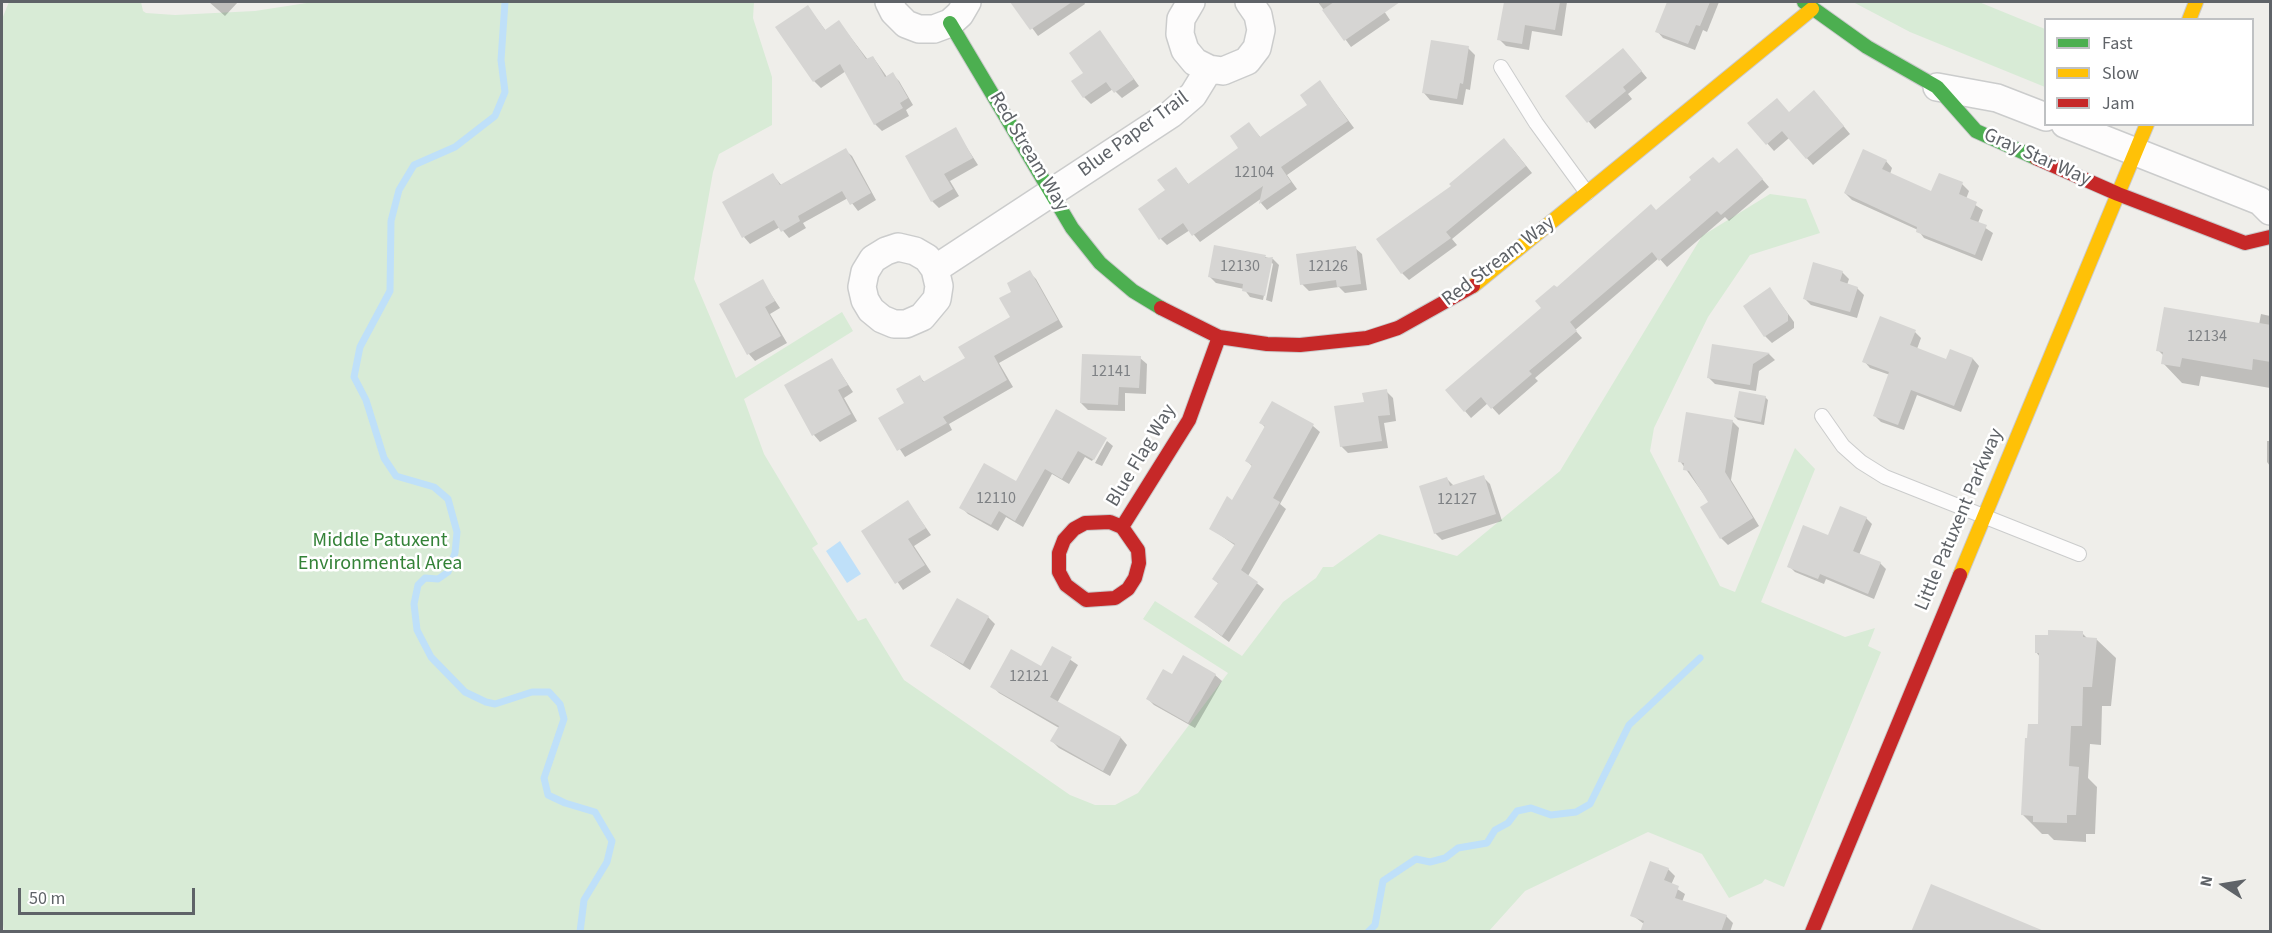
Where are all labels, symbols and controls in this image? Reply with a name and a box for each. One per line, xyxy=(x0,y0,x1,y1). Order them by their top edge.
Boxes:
legend xyxy=(2044,18,2254,126)
text: Fast xyxy=(2102,31,2133,56)
text: Slow xyxy=(2102,61,2139,86)
street label: Blue Paper Trail xyxy=(1074,87,1194,183)
street label: Red Stream Way xyxy=(983,88,1073,216)
text: Jam xyxy=(2102,91,2135,116)
street label: Gray Star Way xyxy=(1980,124,2094,192)
house number: 12104 xyxy=(1234,163,1274,183)
street label: Red Stream Way xyxy=(1438,212,1560,312)
house number: 12130 xyxy=(1220,257,1260,277)
house number: 12126 xyxy=(1308,257,1348,277)
house number: 12134 xyxy=(2187,327,2227,347)
house number: 12141 xyxy=(1091,362,1131,382)
street label: Blue Flag Way xyxy=(1102,400,1182,512)
street label: Little Patuxent Parkway xyxy=(1911,425,2009,615)
house number: 12110 xyxy=(976,489,1016,509)
house number: 12127 xyxy=(1437,490,1477,510)
park label: Middle Patuxent Environmental Area xyxy=(298,530,462,577)
house number: 12121 xyxy=(1009,667,1049,687)
north arrow xyxy=(2194,855,2254,915)
text: N xyxy=(2195,874,2218,889)
scale bar xyxy=(21,876,198,914)
text: 50 m xyxy=(29,886,65,911)

